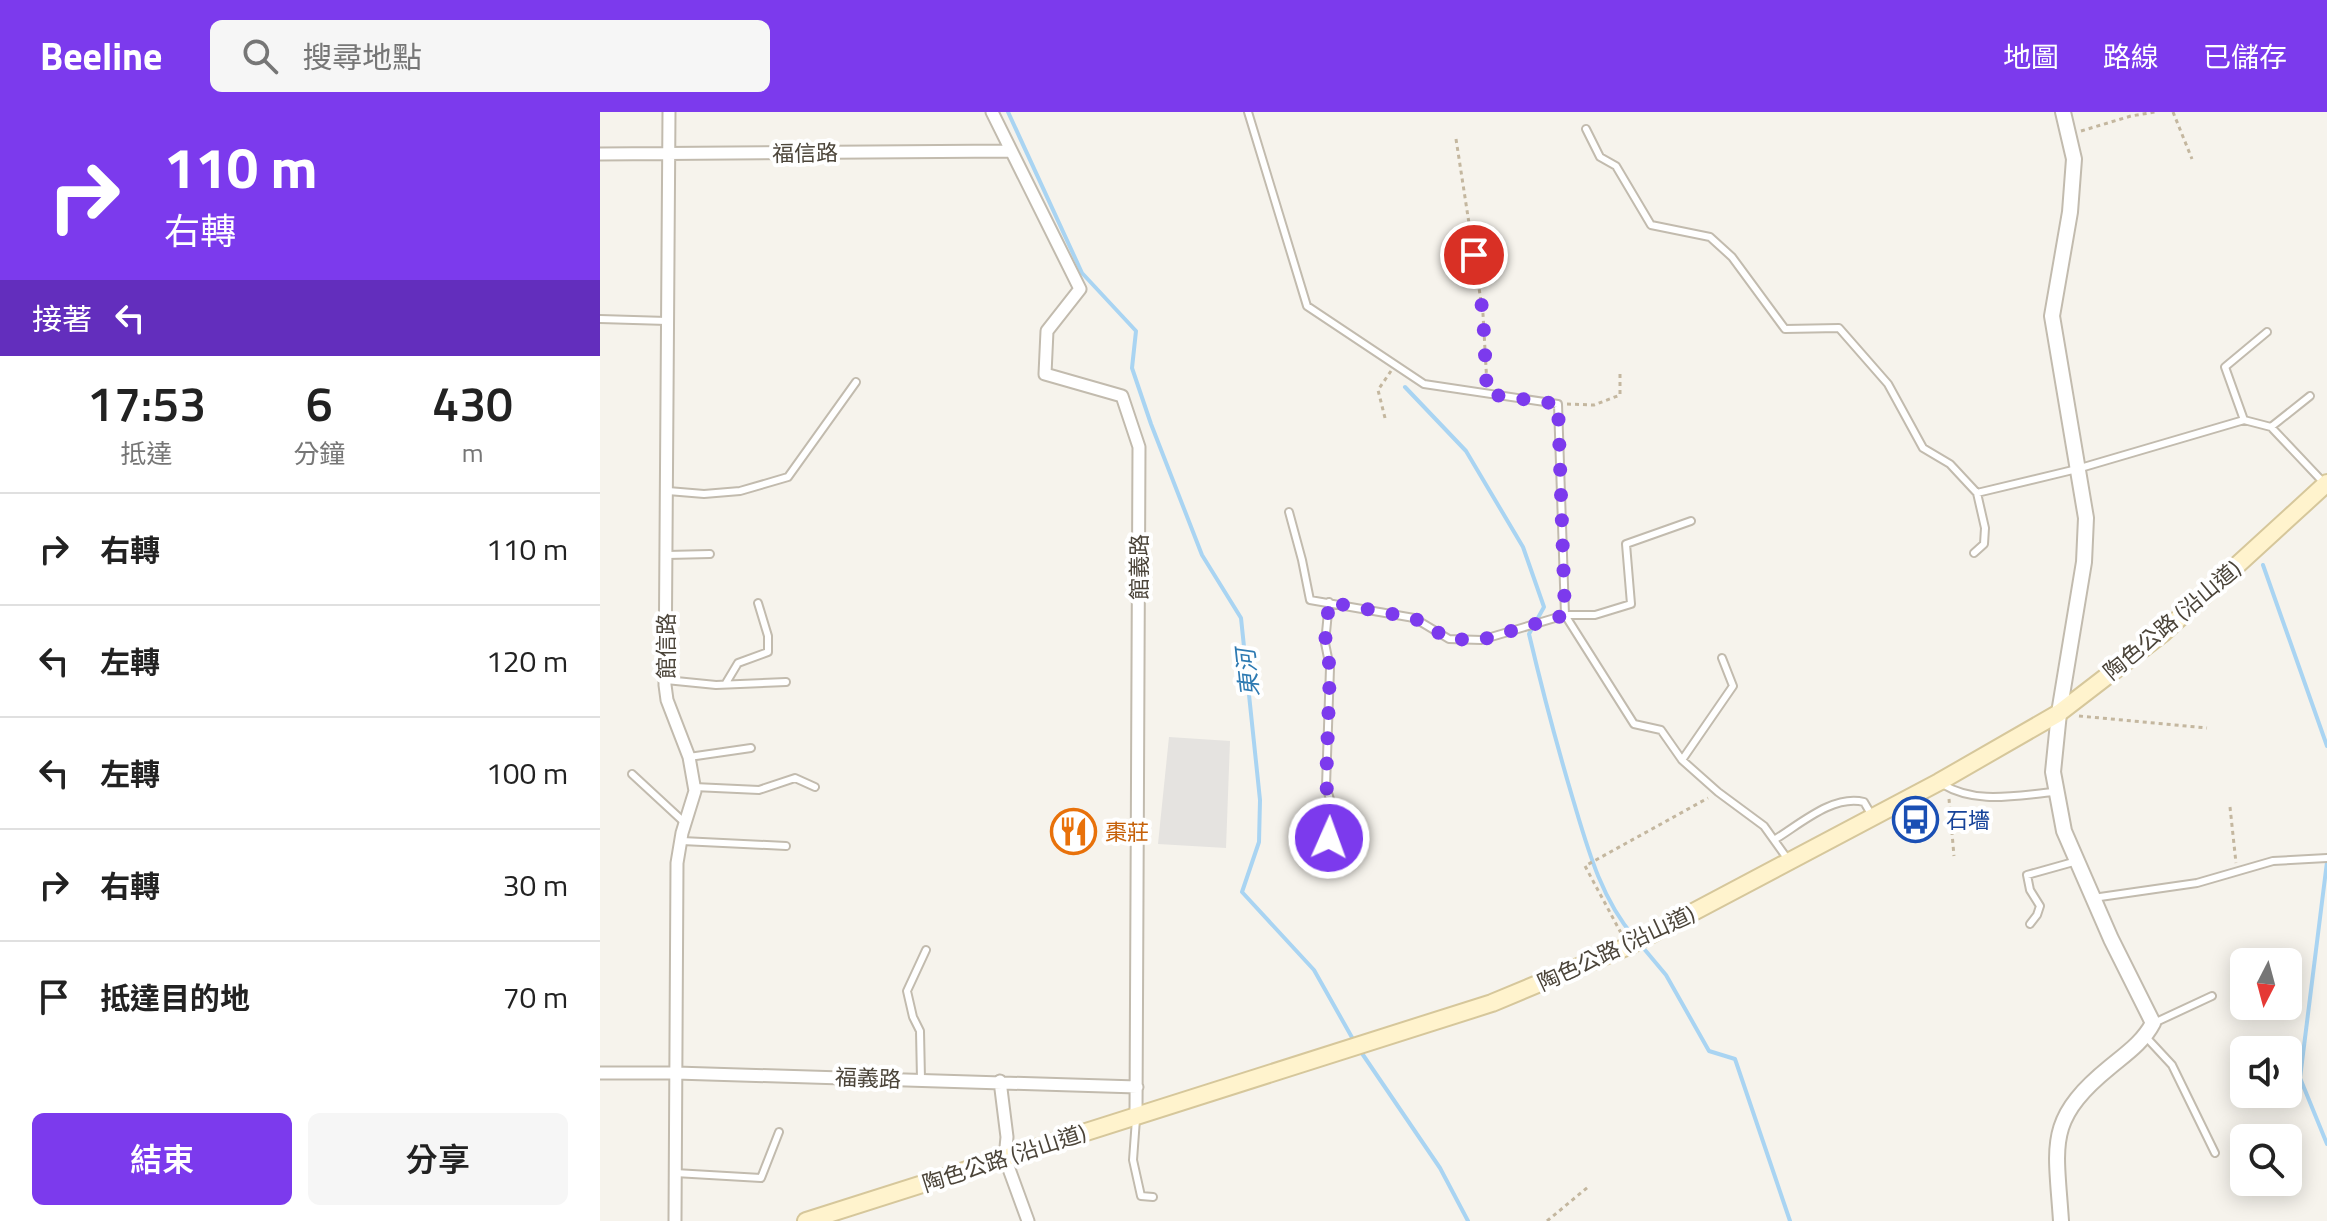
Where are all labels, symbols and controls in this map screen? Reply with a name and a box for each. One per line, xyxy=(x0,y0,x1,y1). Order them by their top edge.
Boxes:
search box xyxy=(210,20,770,92)
text: Beeline xyxy=(40,27,162,85)
icon: search xyxy=(238,34,282,78)
text: 搜尋地點 xyxy=(302,34,422,80)
text: 地圖 xyxy=(2003,35,2059,78)
text: 路線 xyxy=(2103,35,2159,78)
text: 已儲存 xyxy=(2203,35,2287,78)
text: 110 m xyxy=(164,125,317,210)
street label: 福信路 xyxy=(772,135,838,171)
icon: right xyxy=(32,144,136,248)
text: 右轉 xyxy=(164,203,236,258)
pin xyxy=(1440,221,1508,289)
icon: arrive xyxy=(1452,233,1496,277)
text: 接著 xyxy=(32,296,92,342)
icon: left xyxy=(108,296,152,340)
text: 17:53 xyxy=(87,367,206,440)
text: 6 xyxy=(306,367,333,440)
text: 430 xyxy=(432,367,513,440)
text: m xyxy=(462,433,483,472)
text: 抵達 xyxy=(121,434,173,473)
text: 分鐘 xyxy=(293,434,345,473)
text: 110 m xyxy=(486,526,568,572)
icon: right xyxy=(32,527,76,571)
text: 右轉 xyxy=(100,527,160,573)
street label: 館義路 xyxy=(1122,534,1156,600)
street label: 陶色公路 (沿山道) xyxy=(2096,552,2248,688)
street label: 館信路 xyxy=(649,613,683,679)
text: 120 m xyxy=(486,638,568,684)
icon: left xyxy=(32,639,76,683)
text: 左轉 xyxy=(100,639,160,685)
water label: 東河 xyxy=(1226,643,1267,699)
text: 100 m xyxy=(486,750,568,796)
icon: left xyxy=(32,751,76,795)
text: 左轉 xyxy=(100,751,160,797)
position arrow xyxy=(1287,796,1371,880)
bus stop icon: 石墻 xyxy=(1891,796,1939,844)
place label: 石墻 xyxy=(1946,803,1990,837)
restaurant icon: 棗莊 xyxy=(1050,808,1098,856)
place label: 棗莊 xyxy=(1105,815,1149,849)
text: 30 m xyxy=(503,862,568,908)
icon: right xyxy=(32,863,76,907)
text: 右轉 xyxy=(100,863,160,909)
street label: 陶色公路 (沿山道) xyxy=(1532,897,1700,999)
north arrow xyxy=(2230,948,2302,1020)
map controls xyxy=(2230,948,2302,1196)
text: 70 m xyxy=(503,974,568,1020)
icon: arrive xyxy=(32,975,76,1019)
text: 抵達目的地 xyxy=(100,975,250,1021)
button: sound xyxy=(2230,1036,2302,1108)
street label: 福義路 xyxy=(834,1060,902,1096)
button: 結束 xyxy=(32,1113,292,1205)
button: 分享 xyxy=(308,1113,568,1205)
street label: 陶色公路 (沿山道) xyxy=(918,1115,1090,1201)
button: search xyxy=(2230,1124,2302,1196)

